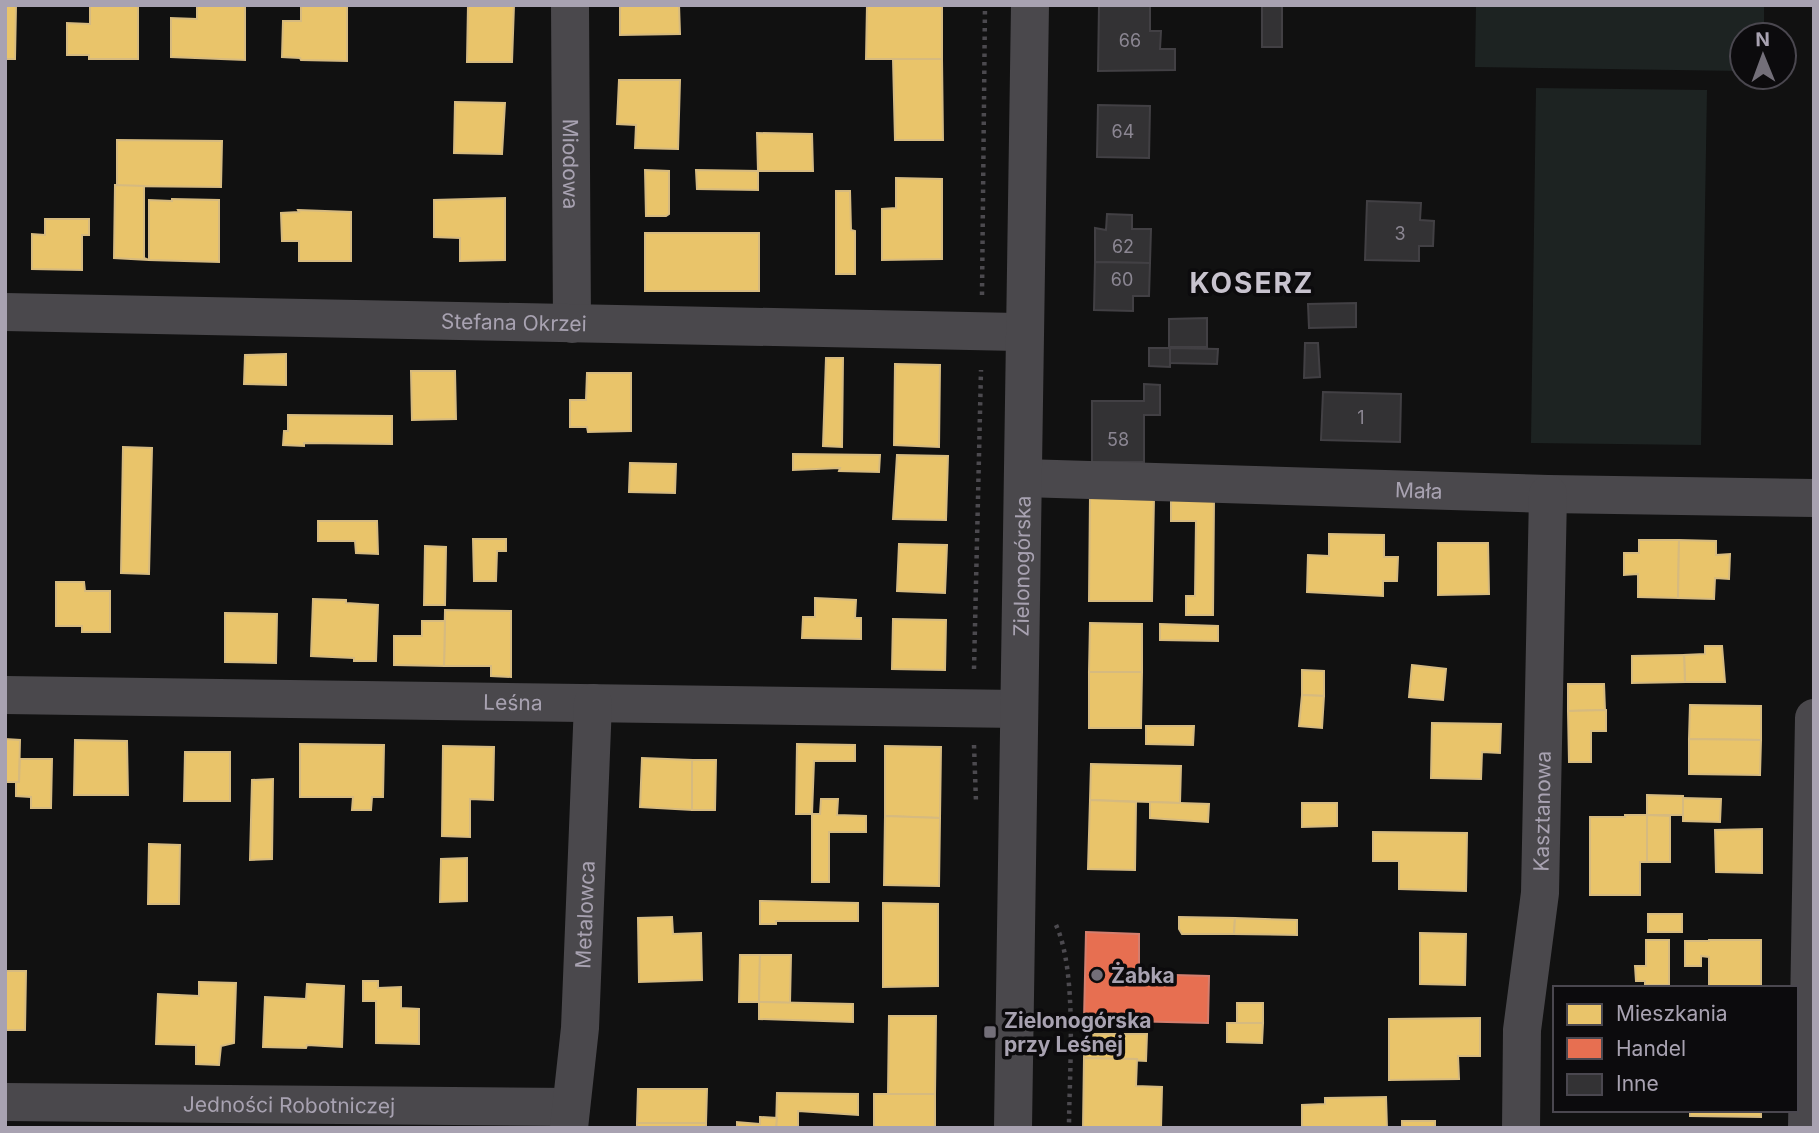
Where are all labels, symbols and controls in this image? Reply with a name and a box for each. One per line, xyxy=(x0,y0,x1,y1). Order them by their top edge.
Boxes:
north arrow xyxy=(1728,21,1798,91)
text: N xyxy=(1755,28,1770,51)
house number: 66 xyxy=(1119,30,1141,51)
street label: Miodowa xyxy=(558,119,584,209)
house number: 64 xyxy=(1112,121,1134,142)
house number: 3 xyxy=(1394,223,1406,244)
house number: 62 xyxy=(1112,236,1134,257)
district label: KOSERZ xyxy=(1190,266,1314,300)
house number: 60 xyxy=(1111,269,1133,290)
street label: Stefana Okrzei xyxy=(441,308,587,336)
house number: 1 xyxy=(1357,407,1365,428)
house number: 58 xyxy=(1107,429,1129,450)
street label: Mała xyxy=(1395,477,1443,503)
street label: Zielonogórska xyxy=(1008,495,1035,637)
street label: Leśna xyxy=(483,689,543,715)
street label: Kasztanowa xyxy=(1528,750,1555,872)
street label: Metalowca xyxy=(570,860,599,969)
place label: Żabka xyxy=(1111,962,1175,988)
marker: Żabka xyxy=(1089,967,1105,983)
legend xyxy=(1553,986,1798,1112)
text: Mieszkania xyxy=(1616,1001,1728,1026)
place label: Zielonogórska przy Leśnej xyxy=(1004,1008,1152,1057)
marker: Zielonogórska przy Leśnej xyxy=(982,1024,998,1040)
text: Handel xyxy=(1616,1036,1686,1061)
text: Inne xyxy=(1616,1071,1659,1096)
street label: Jedności Robotniczej xyxy=(183,1091,395,1118)

